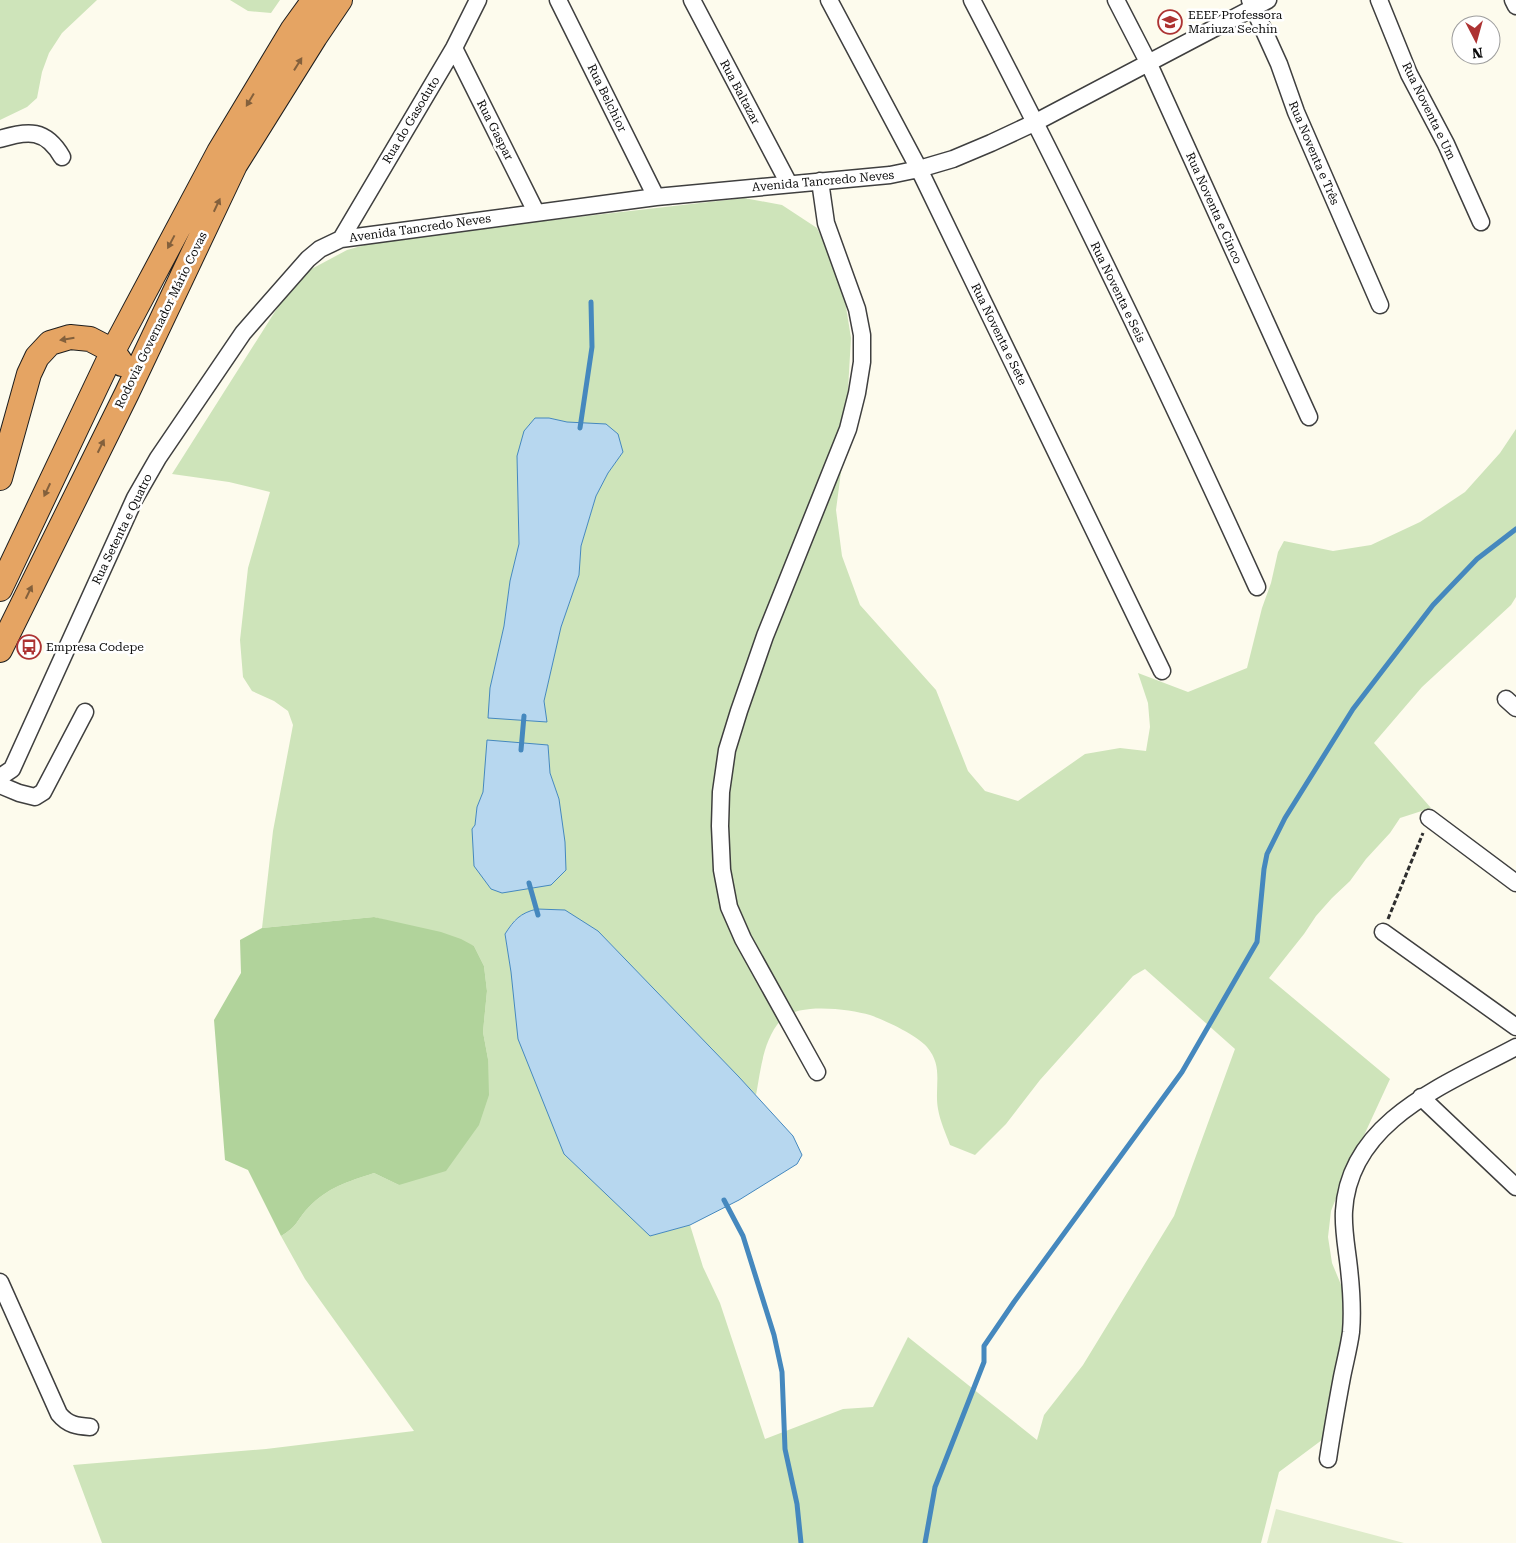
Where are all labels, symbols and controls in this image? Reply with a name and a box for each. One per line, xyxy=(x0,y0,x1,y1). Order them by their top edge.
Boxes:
place label: EEEF Professora Mariuza Sechin xyxy=(1188,8,1283,36)
school or university icon: EEEF Professora Mariuza Sechin xyxy=(1157,9,1183,35)
north arrow xyxy=(1451,15,1501,65)
text: N xyxy=(1471,44,1484,61)
street label: Rua Baltazar xyxy=(717,57,763,127)
one-way arrow xyxy=(293,58,302,71)
street label: Rua Noventa e Um xyxy=(1399,60,1459,162)
street label: Rua Belchior xyxy=(584,62,630,134)
street label: Rua do Gasoduto xyxy=(379,74,443,166)
one-way arrow xyxy=(246,94,255,107)
street label: Rua Gaspar xyxy=(474,97,516,163)
street label: Rua Noventa e Três xyxy=(1286,99,1342,207)
street label: Rua Noventa e Cinco xyxy=(1183,150,1245,266)
street label: Avenida Tancredo Neves xyxy=(751,168,895,194)
one-way arrow xyxy=(213,198,221,212)
street label: Avenida Tancredo Neves xyxy=(348,211,492,245)
street label: Rodovia Governador Mário Covas xyxy=(112,229,210,410)
one-way arrow xyxy=(167,235,175,249)
street label: Rua Noventa e Seis xyxy=(1088,239,1149,345)
street label: Rua Noventa e Sete xyxy=(968,281,1030,388)
one-way arrow xyxy=(59,336,75,344)
one-way arrow xyxy=(97,439,105,453)
street label: Rua Setenta e Quatro xyxy=(89,471,155,587)
one-way arrow xyxy=(43,483,51,497)
one-way arrow xyxy=(25,584,33,599)
bus stop icon: Empresa Codepe xyxy=(16,634,42,660)
place label: Empresa Codepe xyxy=(46,640,144,654)

